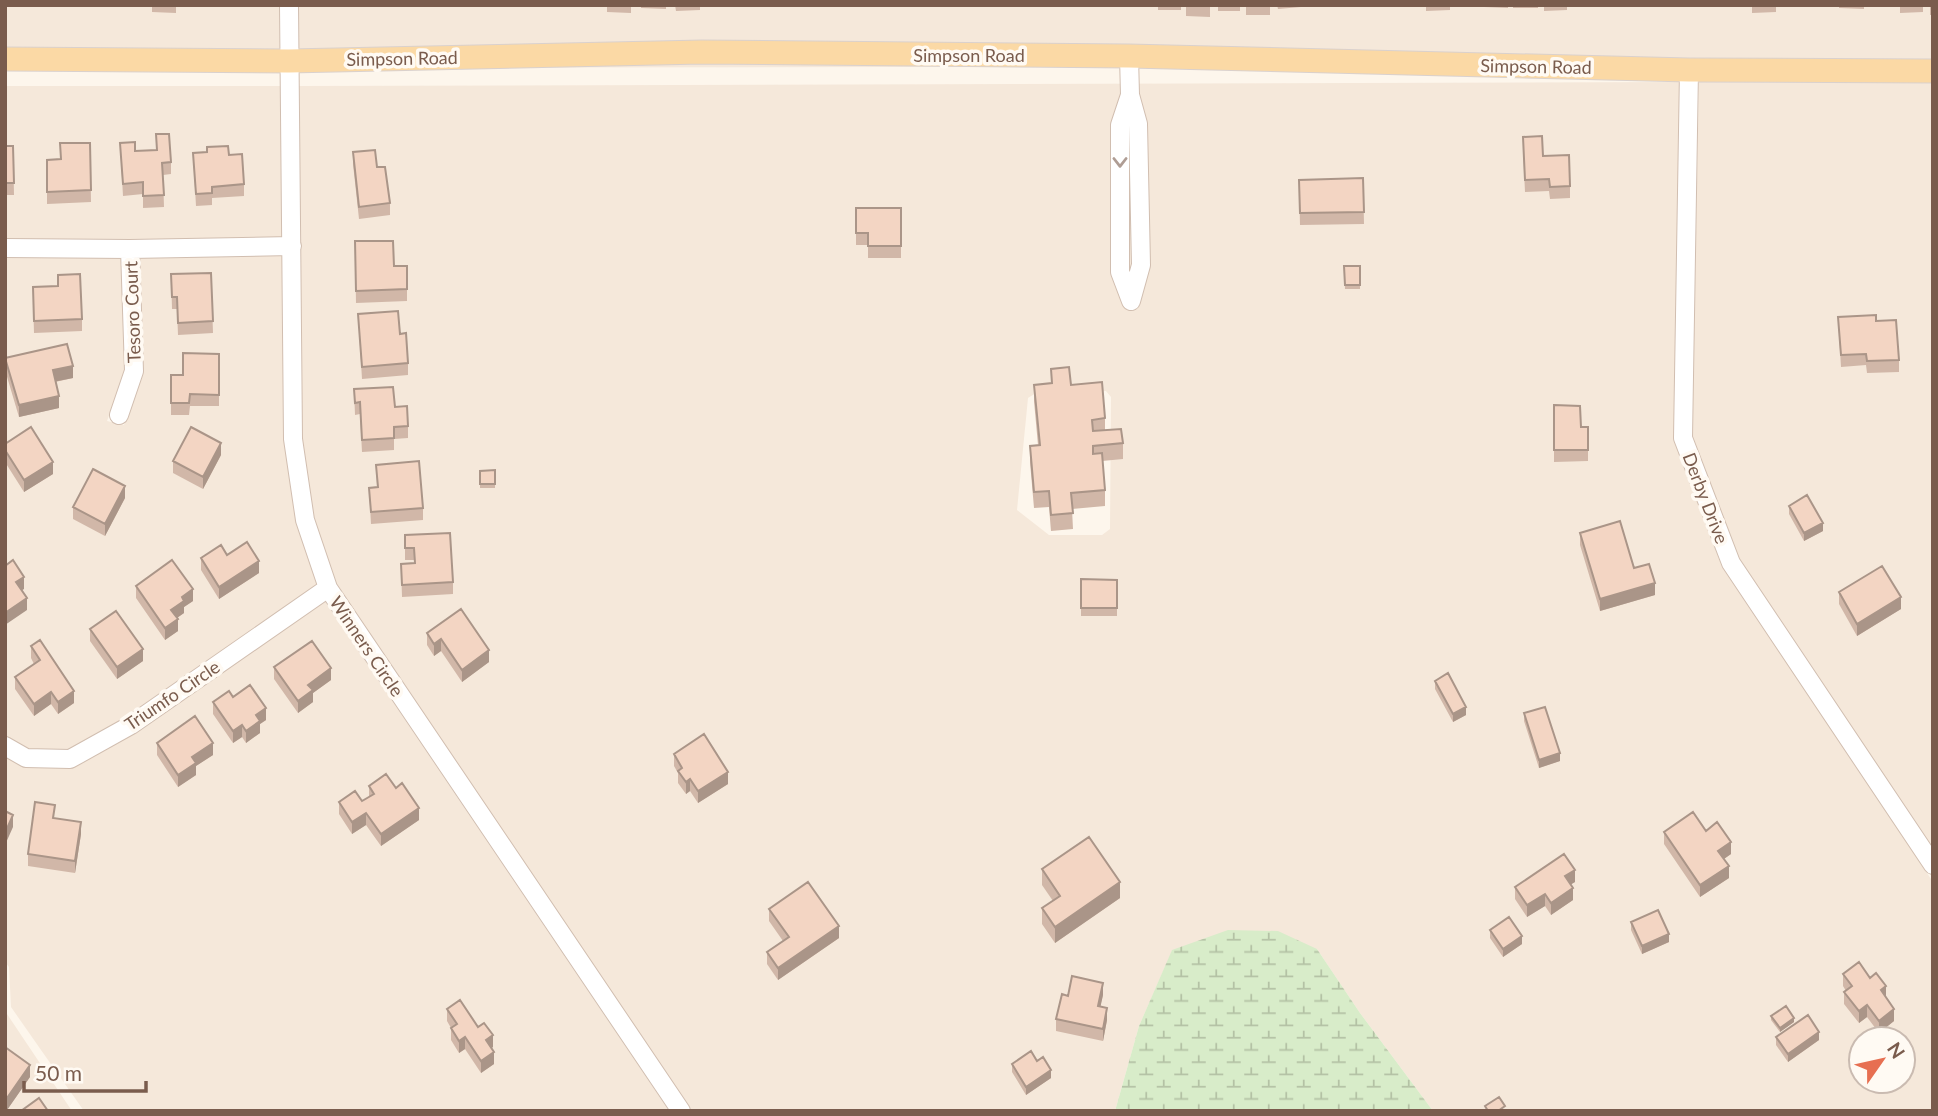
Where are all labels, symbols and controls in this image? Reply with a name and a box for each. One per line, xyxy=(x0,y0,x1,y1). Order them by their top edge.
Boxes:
street label: Simpson Road xyxy=(913,44,1025,66)
street label: Simpson Road xyxy=(346,46,458,70)
street label: Simpson Road xyxy=(1480,54,1592,78)
one-way arrow xyxy=(1112,157,1128,167)
street label: Tesoro Court xyxy=(119,260,145,363)
street label: Derby Drive xyxy=(1679,449,1733,547)
street label: Winners Circle xyxy=(325,592,409,700)
street label: Triumfo Circle xyxy=(120,655,224,735)
north arrow xyxy=(1847,1025,1917,1095)
text: N xyxy=(1883,1038,1910,1063)
scale bar xyxy=(24,1050,147,1094)
text: 50 m xyxy=(35,1060,82,1085)

